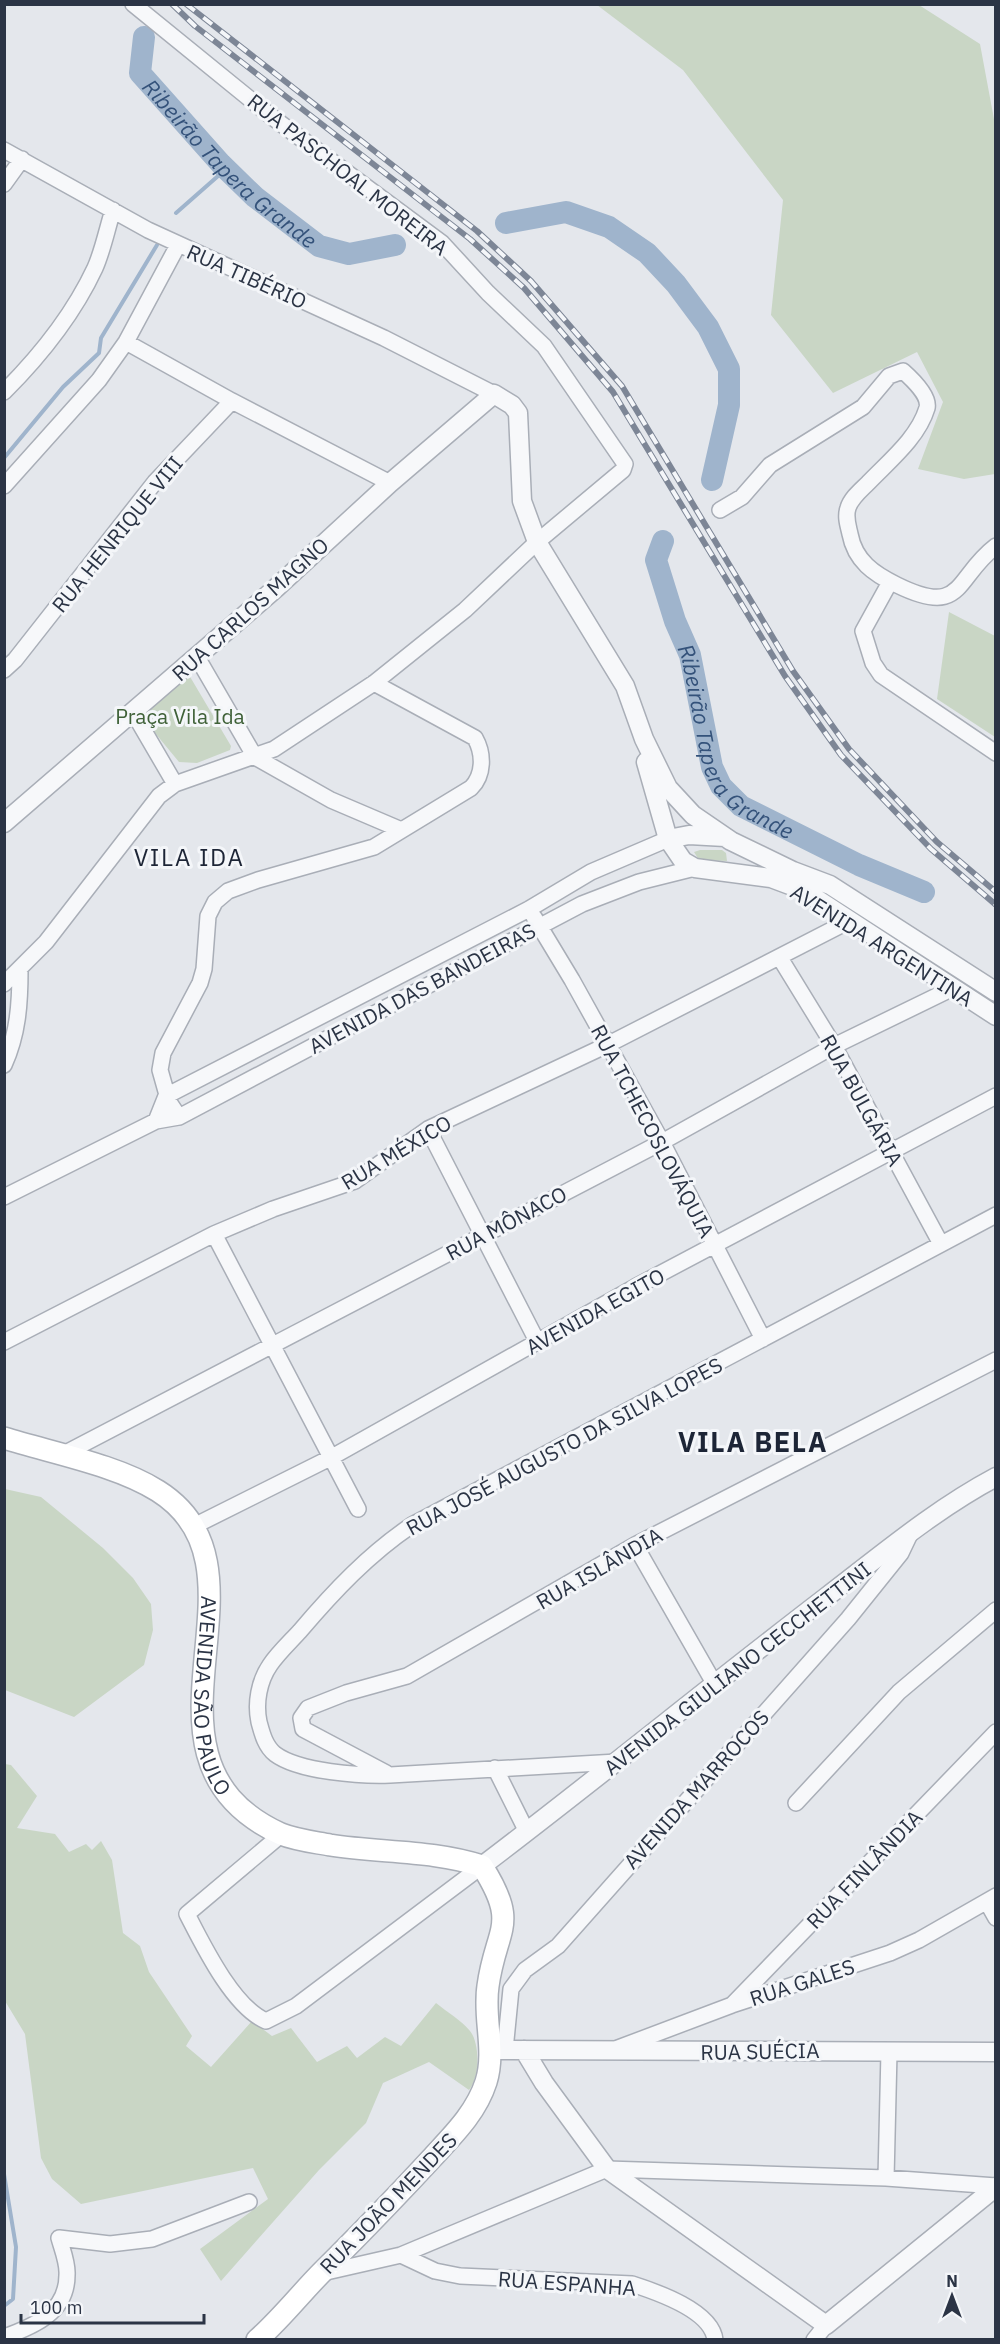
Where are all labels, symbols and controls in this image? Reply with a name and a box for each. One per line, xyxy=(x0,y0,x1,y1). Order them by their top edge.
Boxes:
water label: Ribeirão Tapera Grande xyxy=(137,72,323,254)
street label: RUA PASCHOAL MOREIRA xyxy=(242,87,454,261)
street label: RUA TIBÉRIO xyxy=(183,237,311,315)
street label: RUA HENRIQUE VIII xyxy=(45,450,189,618)
street label: RUA CARLOS MAGNO xyxy=(166,531,334,687)
water label: Ribeirão Tapera Grande xyxy=(672,639,799,845)
park label: Praça Vila Ida xyxy=(115,702,245,730)
district label: VILA IDA xyxy=(134,841,244,873)
street label: AVENIDA ARGENTINA xyxy=(785,877,979,1013)
street label: AVENIDA DAS BANDEIRAS xyxy=(304,916,540,1060)
street label: RUA TCHECOSLOVÁQUIA xyxy=(585,1019,721,1243)
street label: RUA BULGÁRIA xyxy=(814,1029,910,1171)
street label: RUA MÉXICO xyxy=(336,1108,456,1196)
street label: RUA MÔNACO xyxy=(441,1179,571,1267)
street label: AVENIDA EGITO xyxy=(521,1261,669,1361)
street label: RUA JOSÉ AUGUSTO DA SILVA LOPES xyxy=(401,1350,727,1542)
district label: VILA BELA xyxy=(678,1424,828,1459)
street label: RUA ISLÂNDIA xyxy=(531,1521,667,1615)
street label: AVENIDA GIULIANO CECCHETTINI xyxy=(598,1555,876,1781)
street label: AVENIDA SÃO PAULO xyxy=(188,1595,238,1801)
street label: AVENIDA MARROCOS xyxy=(617,1703,775,1875)
street label: RUA FINLÂNDIA xyxy=(800,1803,928,1935)
street label: RUA GALES xyxy=(746,1952,858,2012)
street label: RUA SUÉCIA xyxy=(700,2036,820,2066)
street label: RUA JOÃO MENDES xyxy=(313,2126,463,2280)
street label: RUA ESPANHA xyxy=(497,2264,637,2302)
north arrow xyxy=(922,2266,982,2326)
text: N xyxy=(946,2271,958,2291)
scale bar xyxy=(21,2287,204,2325)
text: 100 m xyxy=(30,2296,82,2319)

